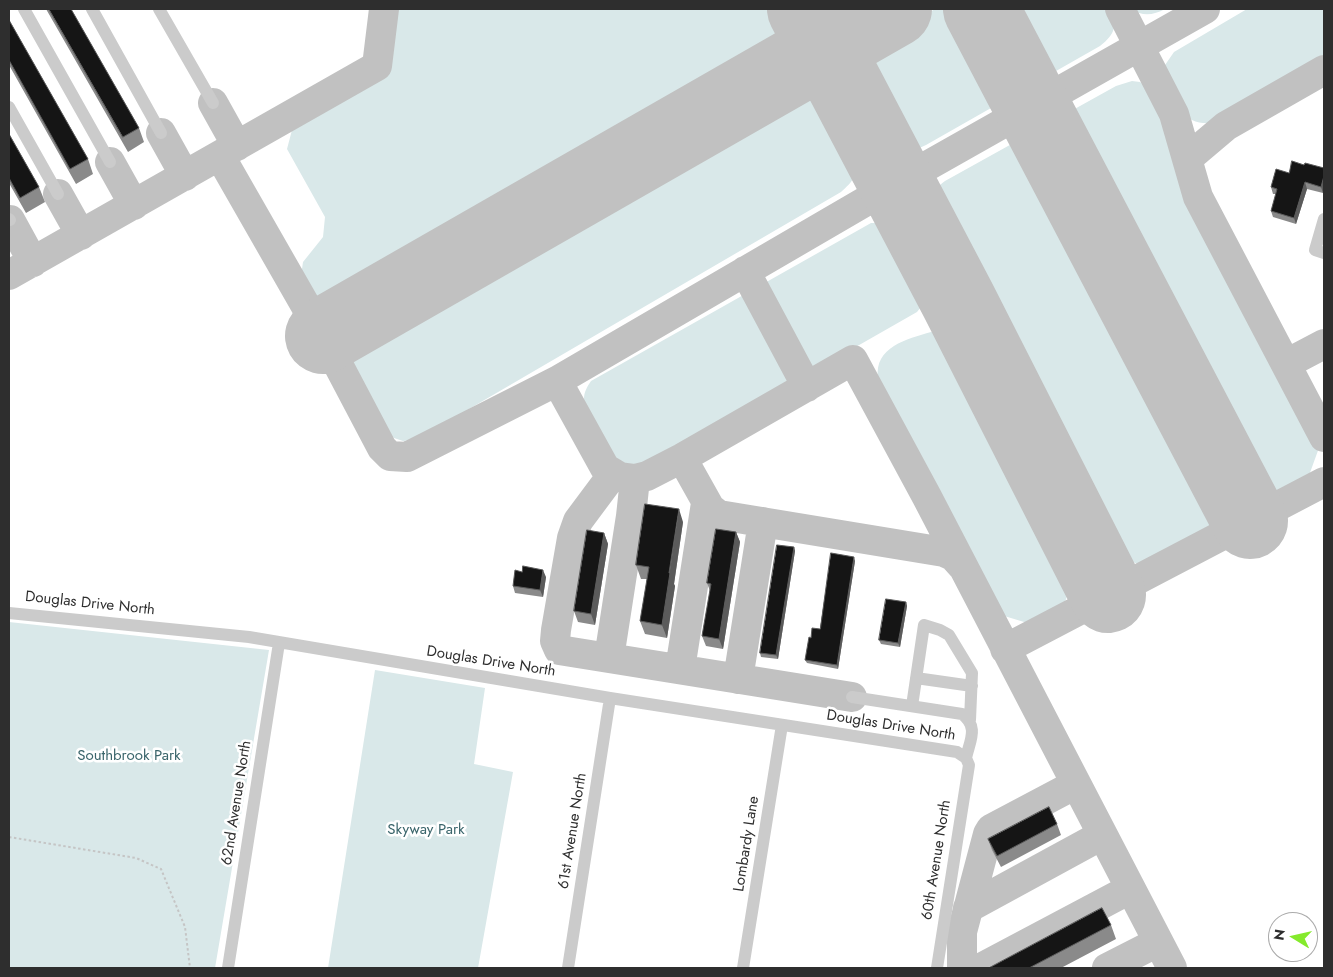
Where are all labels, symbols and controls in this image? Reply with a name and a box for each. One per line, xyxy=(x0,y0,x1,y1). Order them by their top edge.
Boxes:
street label: Douglas Drive North xyxy=(24,588,156,620)
street label: Douglas Drive North xyxy=(425,643,557,681)
street label: Douglas Drive North xyxy=(825,707,957,745)
street label: 62nd Avenue North xyxy=(218,739,256,867)
park label: Southbrook Park xyxy=(77,747,181,765)
street label: 61st Avenue North xyxy=(555,772,591,890)
street label: Lombardy Lane xyxy=(731,795,763,893)
street label: 60th Avenue North xyxy=(919,799,955,921)
park label: Skyway Park xyxy=(387,821,465,839)
north arrow xyxy=(1268,912,1318,962)
text: N xyxy=(1268,928,1290,942)

